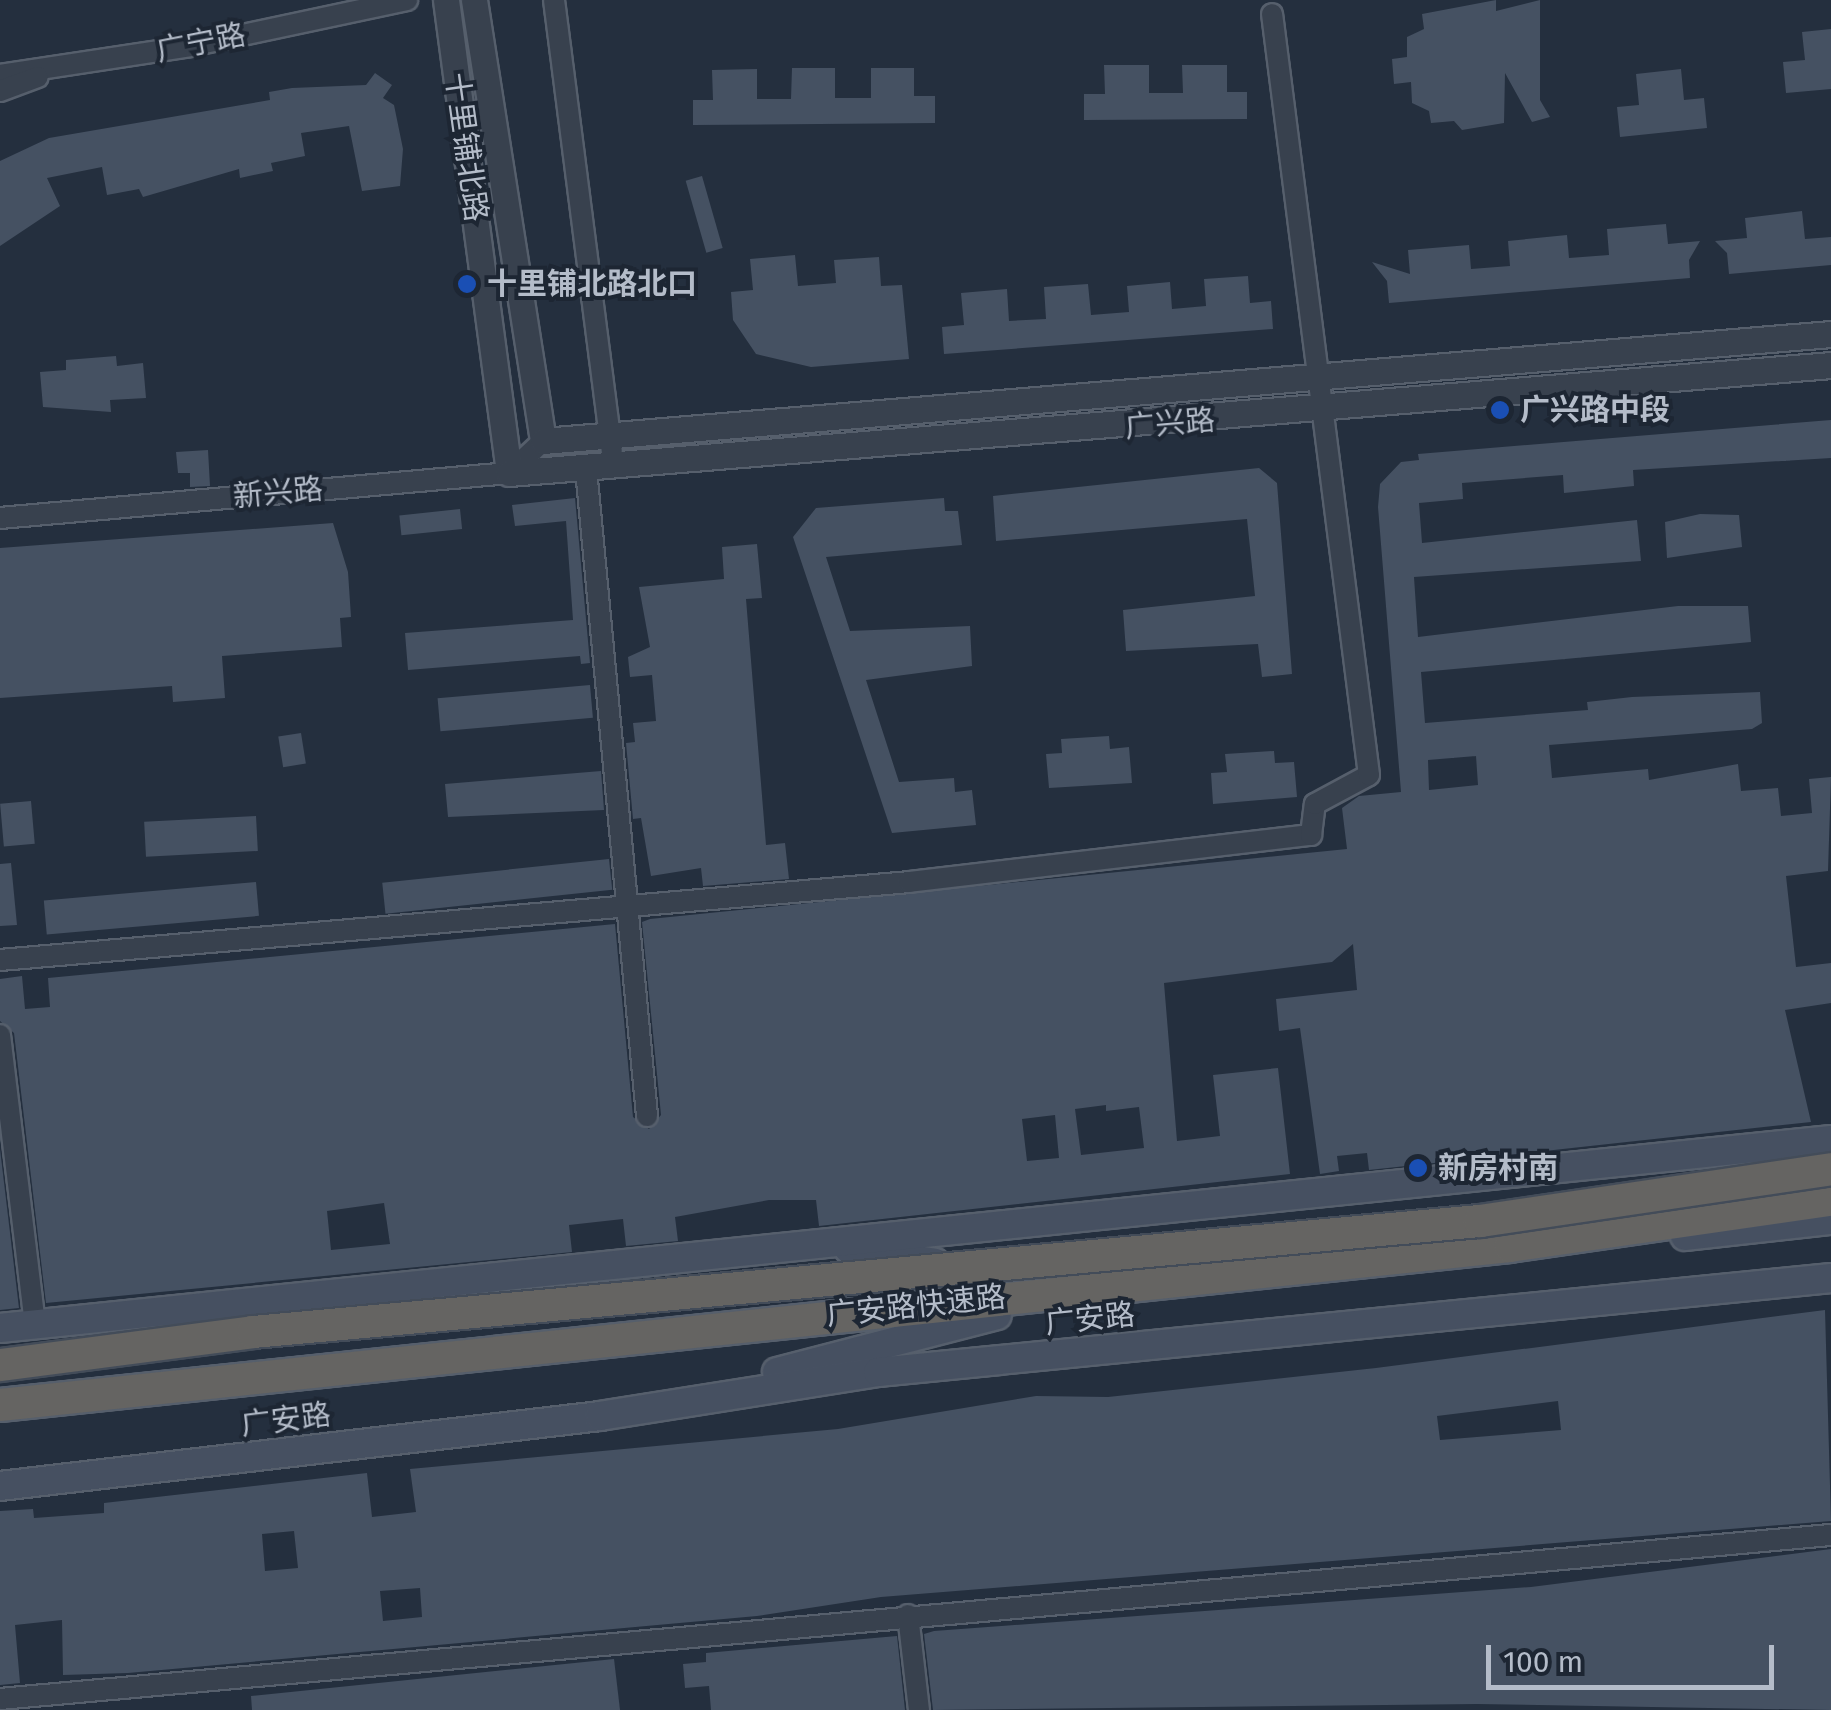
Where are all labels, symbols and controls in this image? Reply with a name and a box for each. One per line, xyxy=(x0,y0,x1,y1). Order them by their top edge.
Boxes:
street label: 广宁路 xyxy=(153,17,249,69)
street label: 十里铺北路 xyxy=(438,70,494,224)
place label: 十里铺北路北口 xyxy=(487,266,697,302)
marker: 十里铺北路北口 xyxy=(456,273,478,295)
place label: 广兴路中段 xyxy=(1520,392,1670,428)
marker: 广兴路中段 xyxy=(1489,399,1511,421)
street label: 广兴路 xyxy=(1124,402,1216,446)
street label: 新兴路 xyxy=(232,471,324,515)
place label: 新房村南 xyxy=(1438,1150,1558,1186)
marker: 新房村南 xyxy=(1407,1157,1429,1179)
street label: 广安路快速路 xyxy=(825,1279,1007,1333)
street label: 广安路 xyxy=(1043,1296,1137,1342)
street label: 广安路 xyxy=(239,1397,333,1443)
scale bar xyxy=(1491,1625,1778,1687)
text: 100 m xyxy=(1503,1644,1583,1680)

